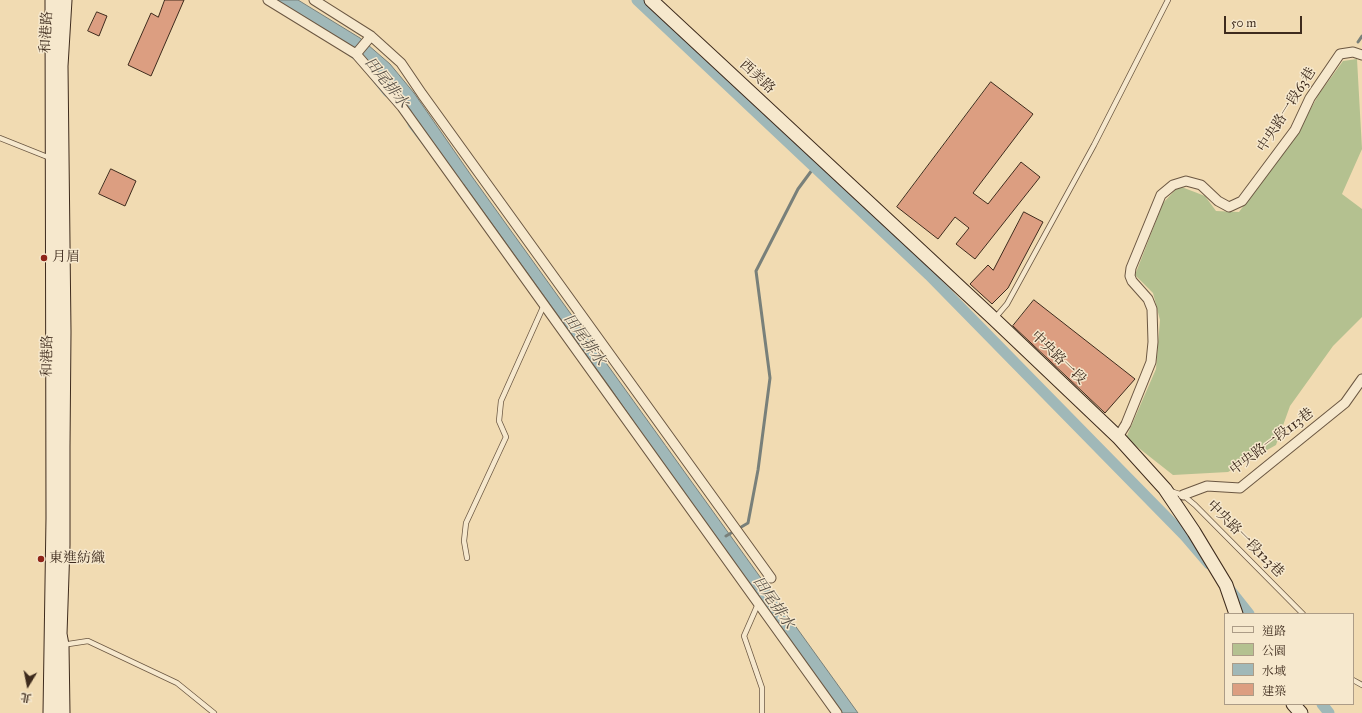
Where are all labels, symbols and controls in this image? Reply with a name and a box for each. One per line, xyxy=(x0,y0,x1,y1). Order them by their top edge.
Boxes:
scale bar xyxy=(1226,8,1304,34)
street label: 和港路 xyxy=(38,11,56,53)
text: 50 m xyxy=(1231,16,1256,30)
water label: 田尾排水 xyxy=(360,54,412,112)
street label: 西美路 xyxy=(736,57,778,97)
street label: 中央路一段63巷 xyxy=(1254,65,1320,155)
place label: 月眉 xyxy=(52,250,80,266)
marker: 月眉 xyxy=(39,253,49,263)
water label: 田尾排水 xyxy=(559,310,609,370)
street label: 中央路一段 xyxy=(1027,328,1089,388)
street label: 和港路 xyxy=(39,335,57,377)
street label: 中央路一段113巷 xyxy=(1227,405,1317,479)
street label: 中央路一段123巷 xyxy=(1203,497,1287,581)
place label: 東進紡織 xyxy=(49,551,105,567)
marker: 東進紡織 xyxy=(36,554,46,564)
water label: 田尾排水 xyxy=(748,573,798,633)
legend xyxy=(1224,613,1354,705)
text: 道路 xyxy=(1262,624,1286,638)
text: 公園 xyxy=(1262,644,1286,658)
text: 水域 xyxy=(1262,664,1286,678)
north arrow xyxy=(8,665,48,705)
text: 建築 xyxy=(1262,684,1286,698)
text: 北 xyxy=(19,690,32,705)

